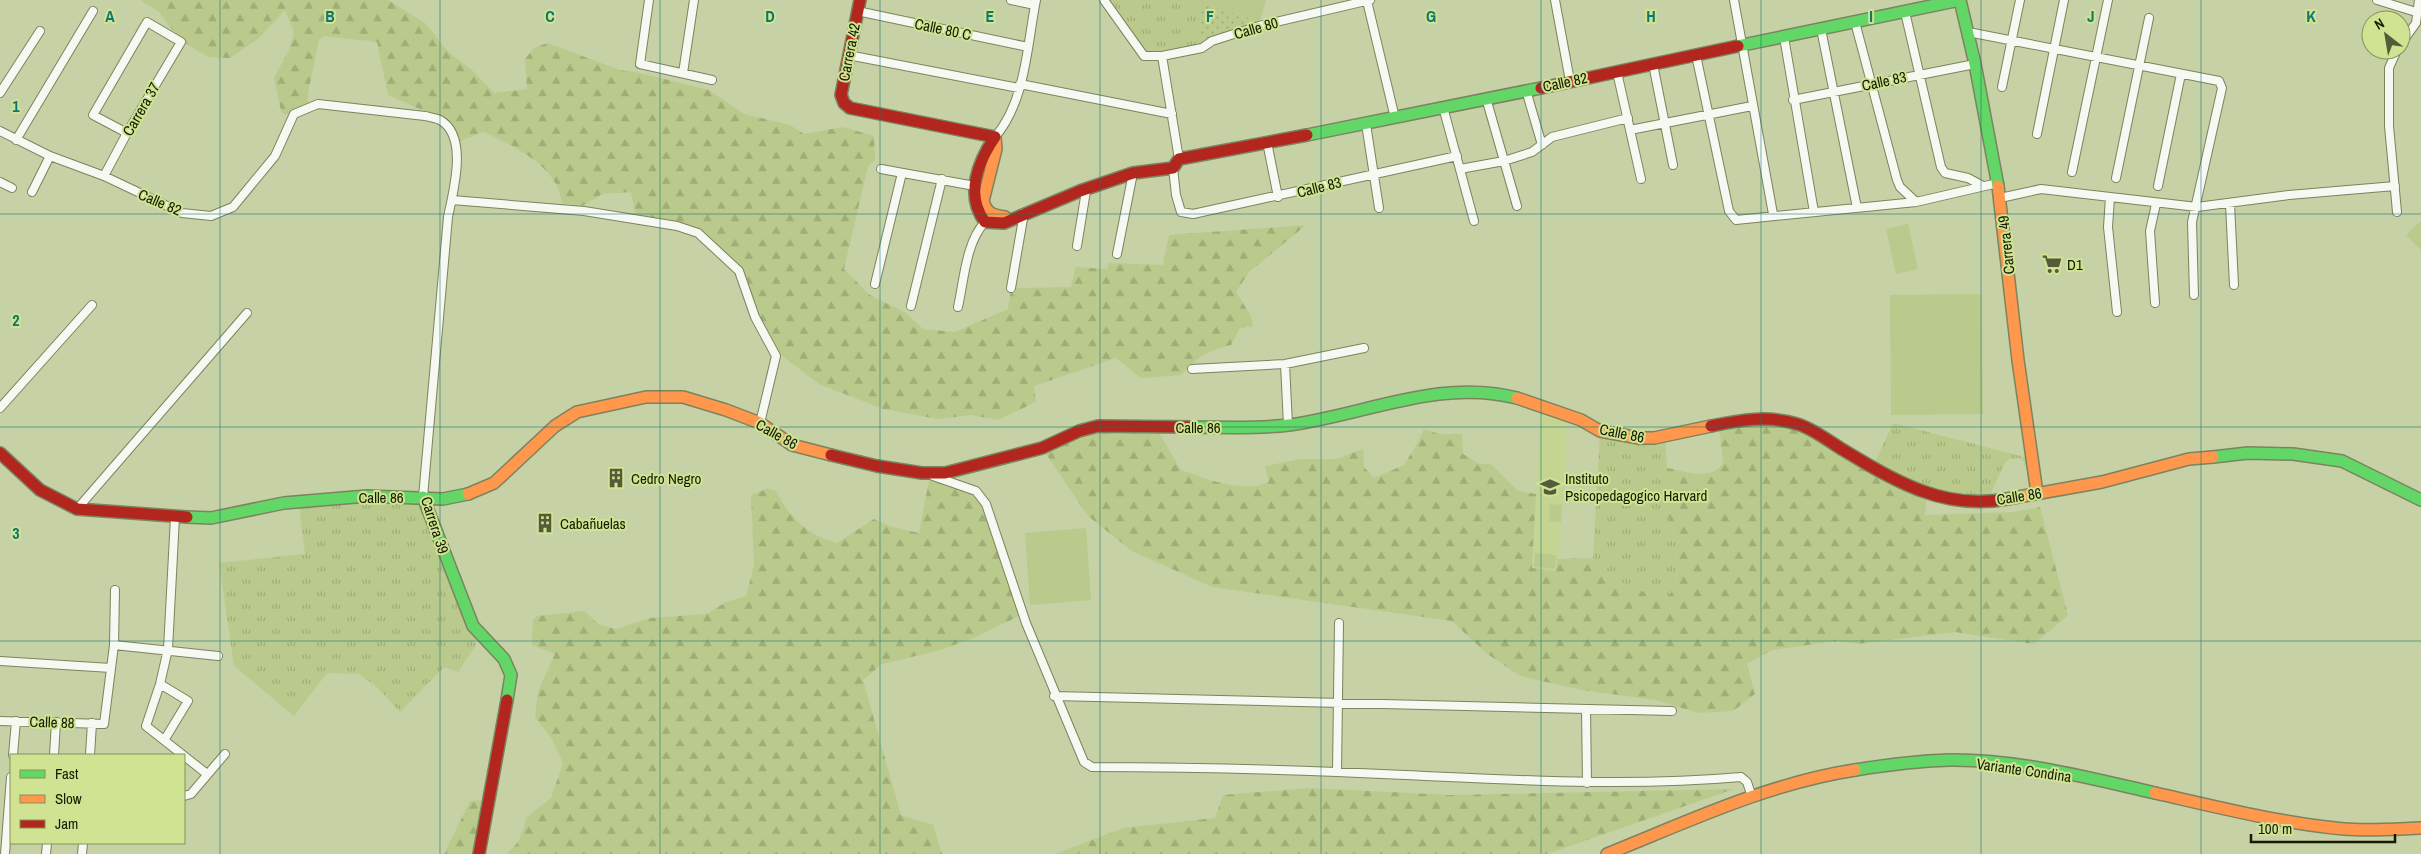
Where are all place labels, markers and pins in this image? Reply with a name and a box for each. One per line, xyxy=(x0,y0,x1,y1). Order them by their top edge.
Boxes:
supermarket icon: D1 xyxy=(2041,253,2063,275)
place label: D1 xyxy=(2067,254,2083,275)
building icon: Cedro Negro xyxy=(605,467,627,489)
place label: Cedro Negro xyxy=(631,468,702,489)
place label: Instituto Psicopedagogico Harvard xyxy=(1565,468,1707,506)
school or university icon: Instituto Psicopedagogico Harvard xyxy=(1539,476,1561,498)
building icon: Cabañuelas xyxy=(534,512,556,534)
place label: Cabañuelas xyxy=(560,513,626,534)

